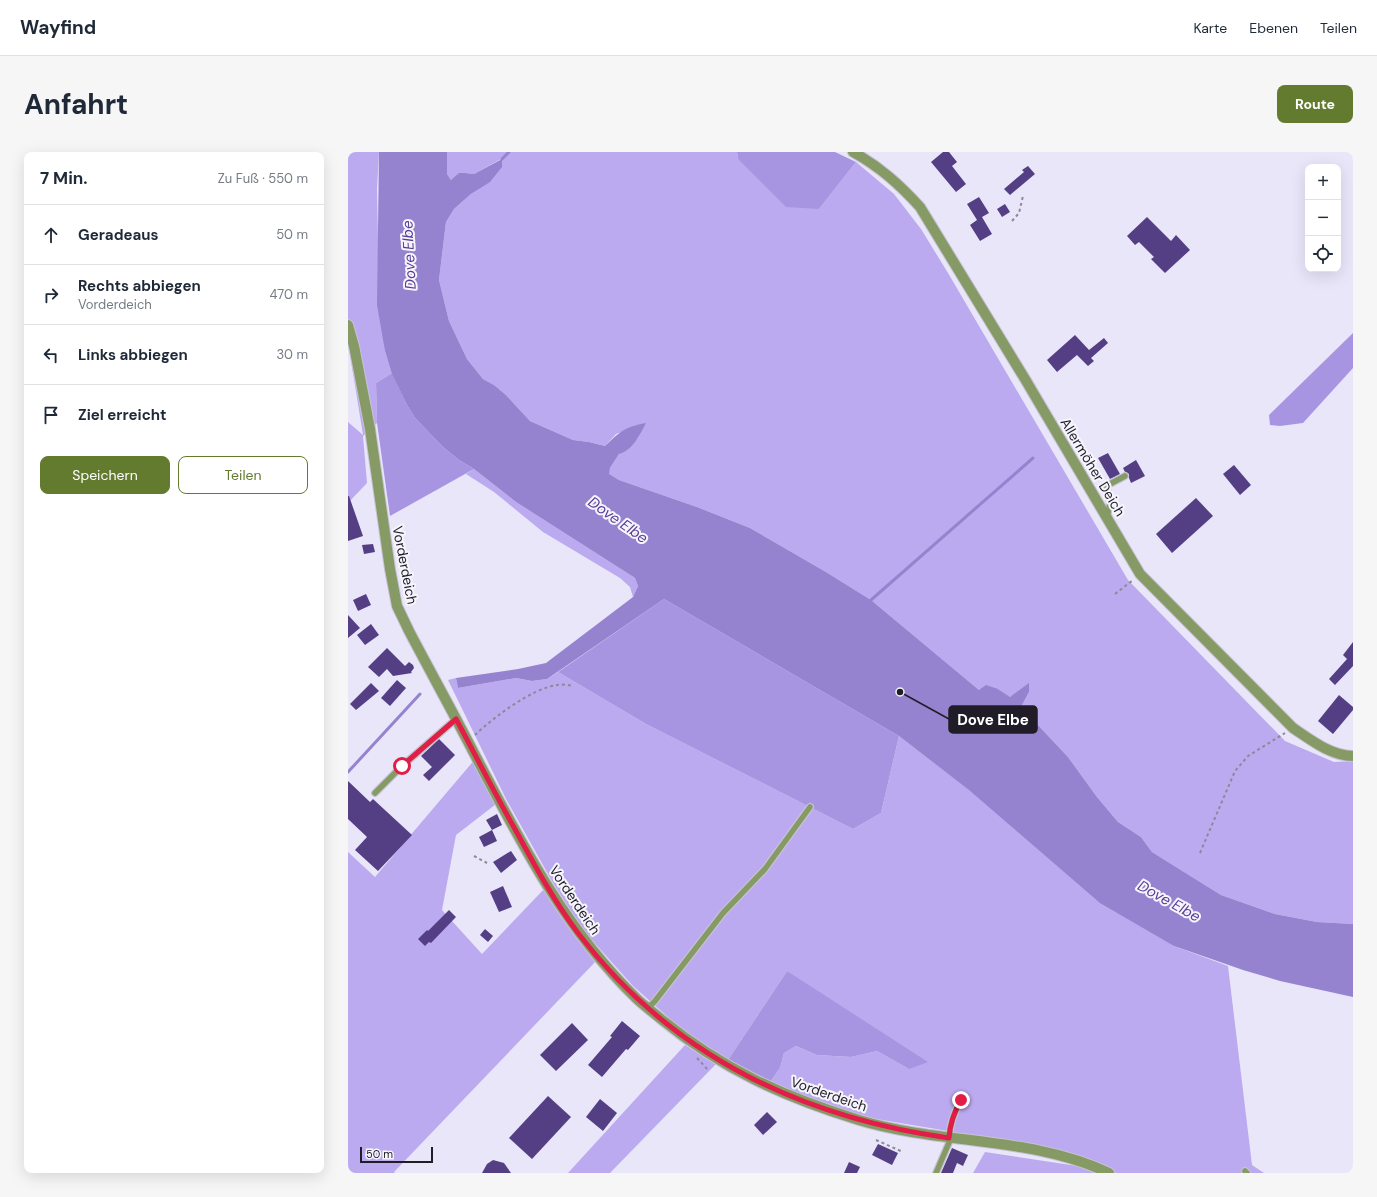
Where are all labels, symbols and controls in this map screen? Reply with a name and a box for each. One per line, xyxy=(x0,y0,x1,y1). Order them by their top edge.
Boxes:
text: Wayfind xyxy=(20,15,96,40)
text: Karte xyxy=(1193,19,1227,37)
text: Ebenen xyxy=(1249,19,1298,37)
text: Teilen xyxy=(1320,19,1357,37)
button: Route xyxy=(1277,85,1353,123)
text: Anfahrt xyxy=(24,86,128,123)
map controls xyxy=(1305,164,1341,272)
button: + xyxy=(1305,164,1341,200)
text: 7 Min. xyxy=(40,167,88,189)
text: Zu Fuß · 550 m xyxy=(218,170,308,187)
button: − xyxy=(1305,200,1341,236)
water label: Dove Elbe xyxy=(397,220,421,290)
icon: ahead xyxy=(40,224,62,246)
text: Geradeaus xyxy=(78,225,159,245)
text: 50 m xyxy=(276,226,308,243)
button: locate xyxy=(1305,236,1341,272)
text: Rechts abbiegen xyxy=(78,276,201,296)
icon: right xyxy=(40,284,62,306)
text: 470 m xyxy=(269,286,308,303)
text: Vorderdeich xyxy=(78,296,152,313)
icon: left xyxy=(40,344,62,366)
text: Links abbiegen xyxy=(78,345,188,365)
text: 30 m xyxy=(276,346,308,363)
icon: arrive xyxy=(40,404,62,426)
text: Ziel erreicht xyxy=(78,405,167,425)
street label: Allermöher Deich xyxy=(1057,415,1129,519)
button: Speichern xyxy=(40,456,170,494)
button: Teilen xyxy=(178,456,308,494)
water label: Dove Elbe xyxy=(584,492,652,548)
street label: Vorderdeich xyxy=(389,524,421,606)
callout: Dove Elbe xyxy=(949,706,1037,733)
text: Dove Elbe xyxy=(957,710,1029,730)
route start xyxy=(393,757,411,775)
street label: Vorderdeich xyxy=(545,862,605,938)
water label: Dove Elbe xyxy=(1134,876,1204,927)
street label: Vorderdeich xyxy=(789,1073,869,1115)
route end xyxy=(952,1091,970,1109)
scale bar xyxy=(360,1145,433,1164)
text: 50 m xyxy=(366,1147,393,1161)

